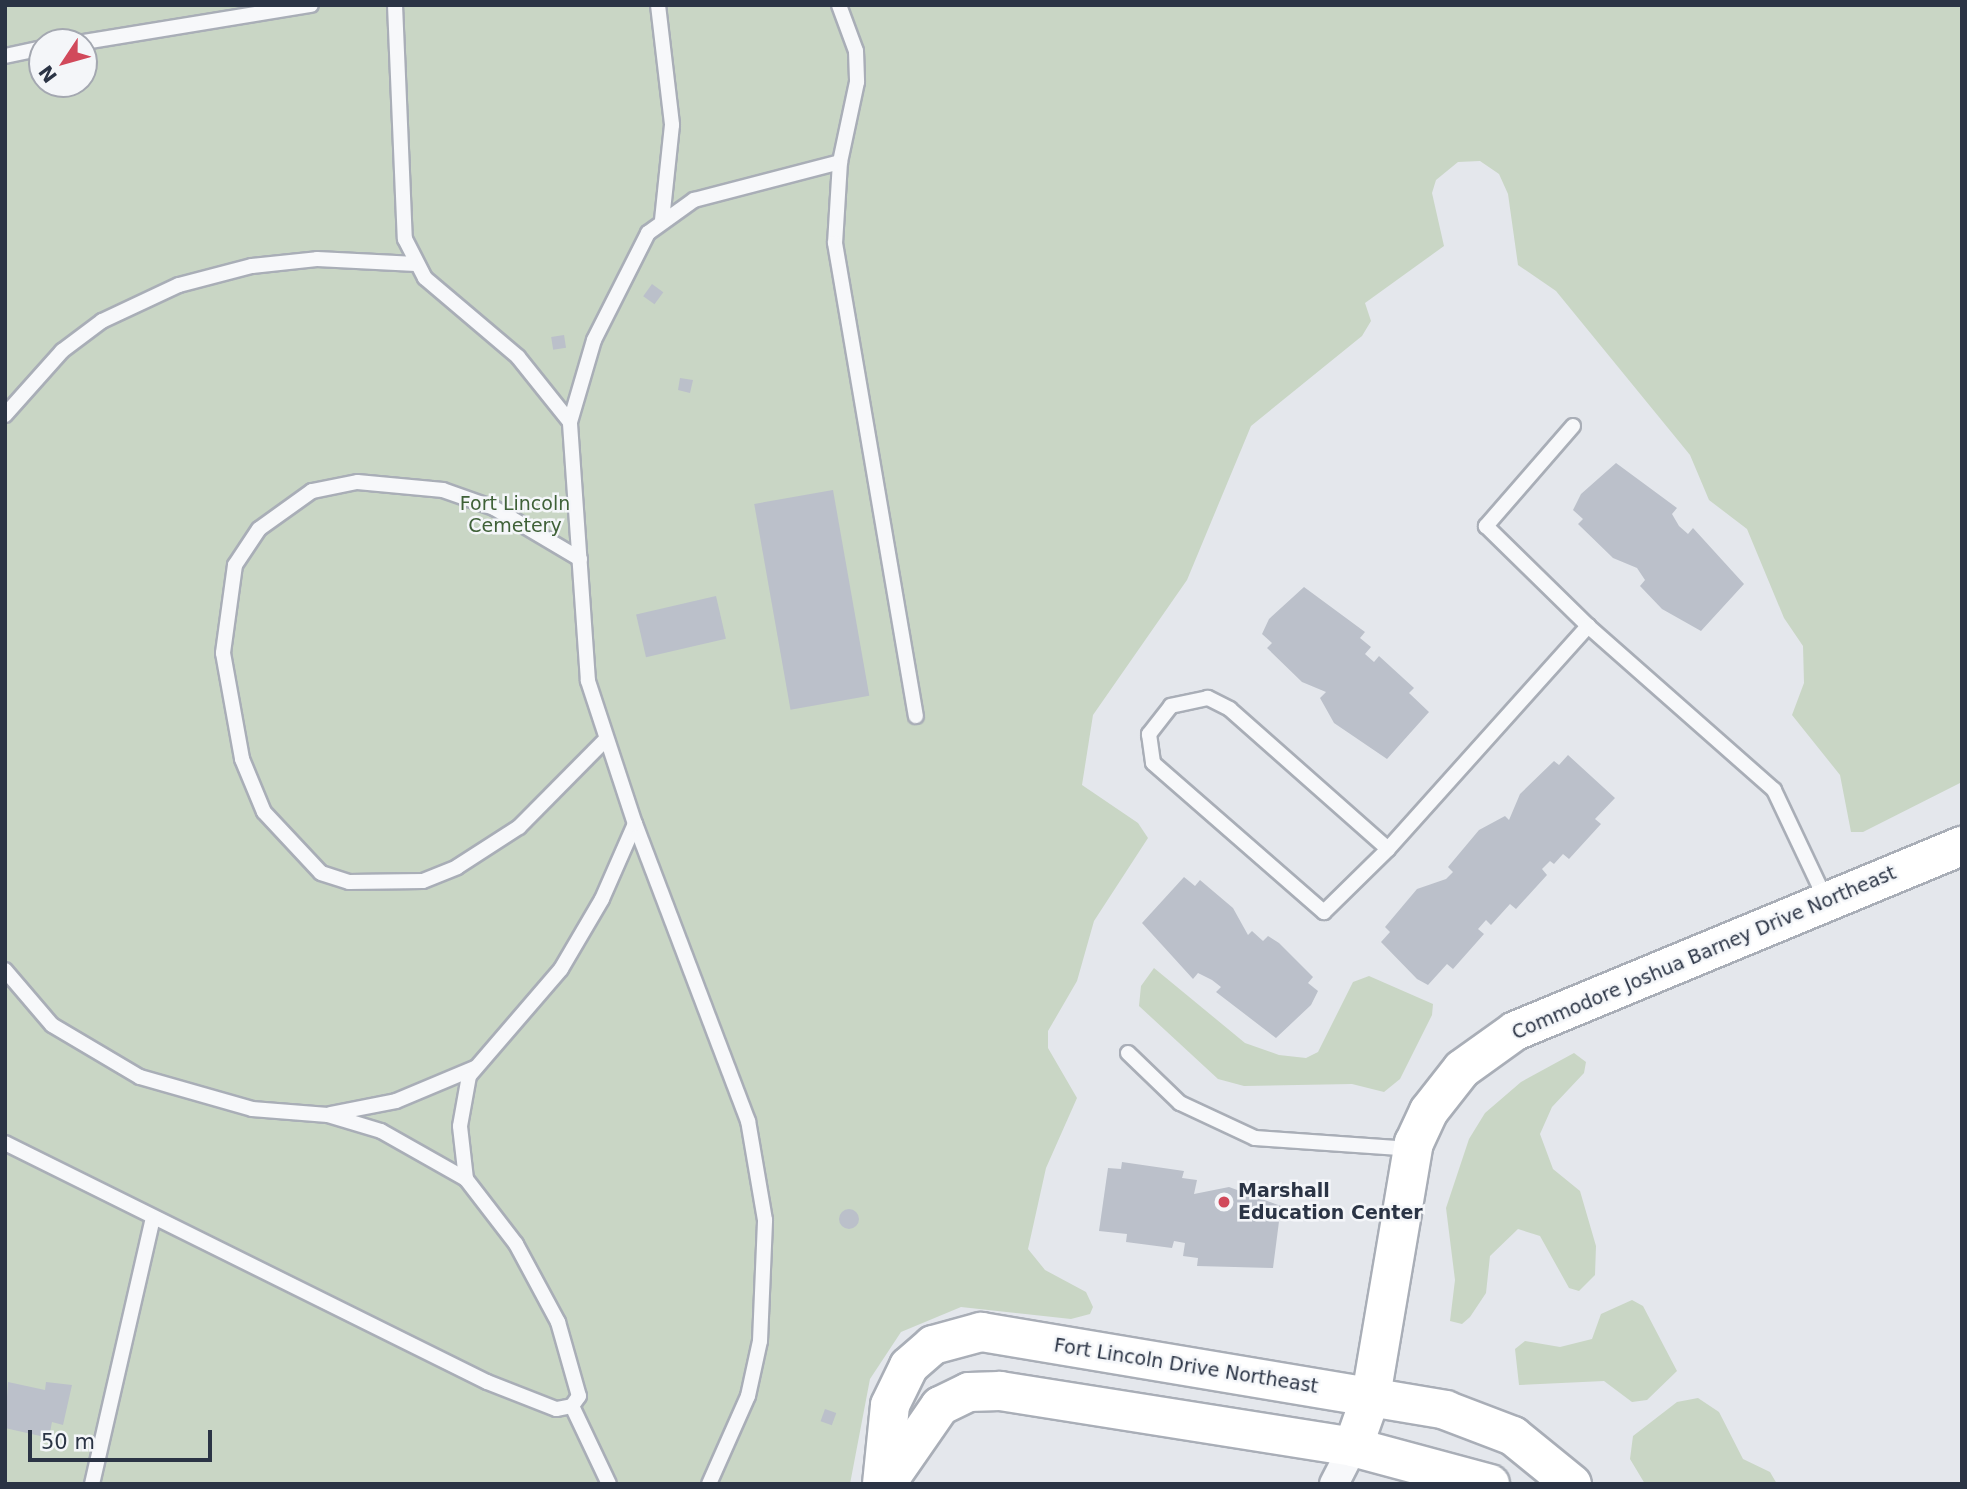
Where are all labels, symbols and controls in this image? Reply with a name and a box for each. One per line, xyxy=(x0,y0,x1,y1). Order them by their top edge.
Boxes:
north arrow xyxy=(28,28,98,98)
text: N xyxy=(34,61,61,87)
park label: Fort Lincoln Cemetery xyxy=(460,493,570,537)
street label: Commodore Joshua Barney Drive Northeast xyxy=(1509,861,1899,1045)
place label: Marshall Education Center xyxy=(1238,1180,1423,1224)
marker: Marshall Education Center xyxy=(1216,1194,1232,1210)
street label: Fort Lincoln Drive Northeast xyxy=(1052,1334,1320,1398)
scale bar xyxy=(32,1416,215,1460)
text: 50 m xyxy=(41,1430,95,1454)

